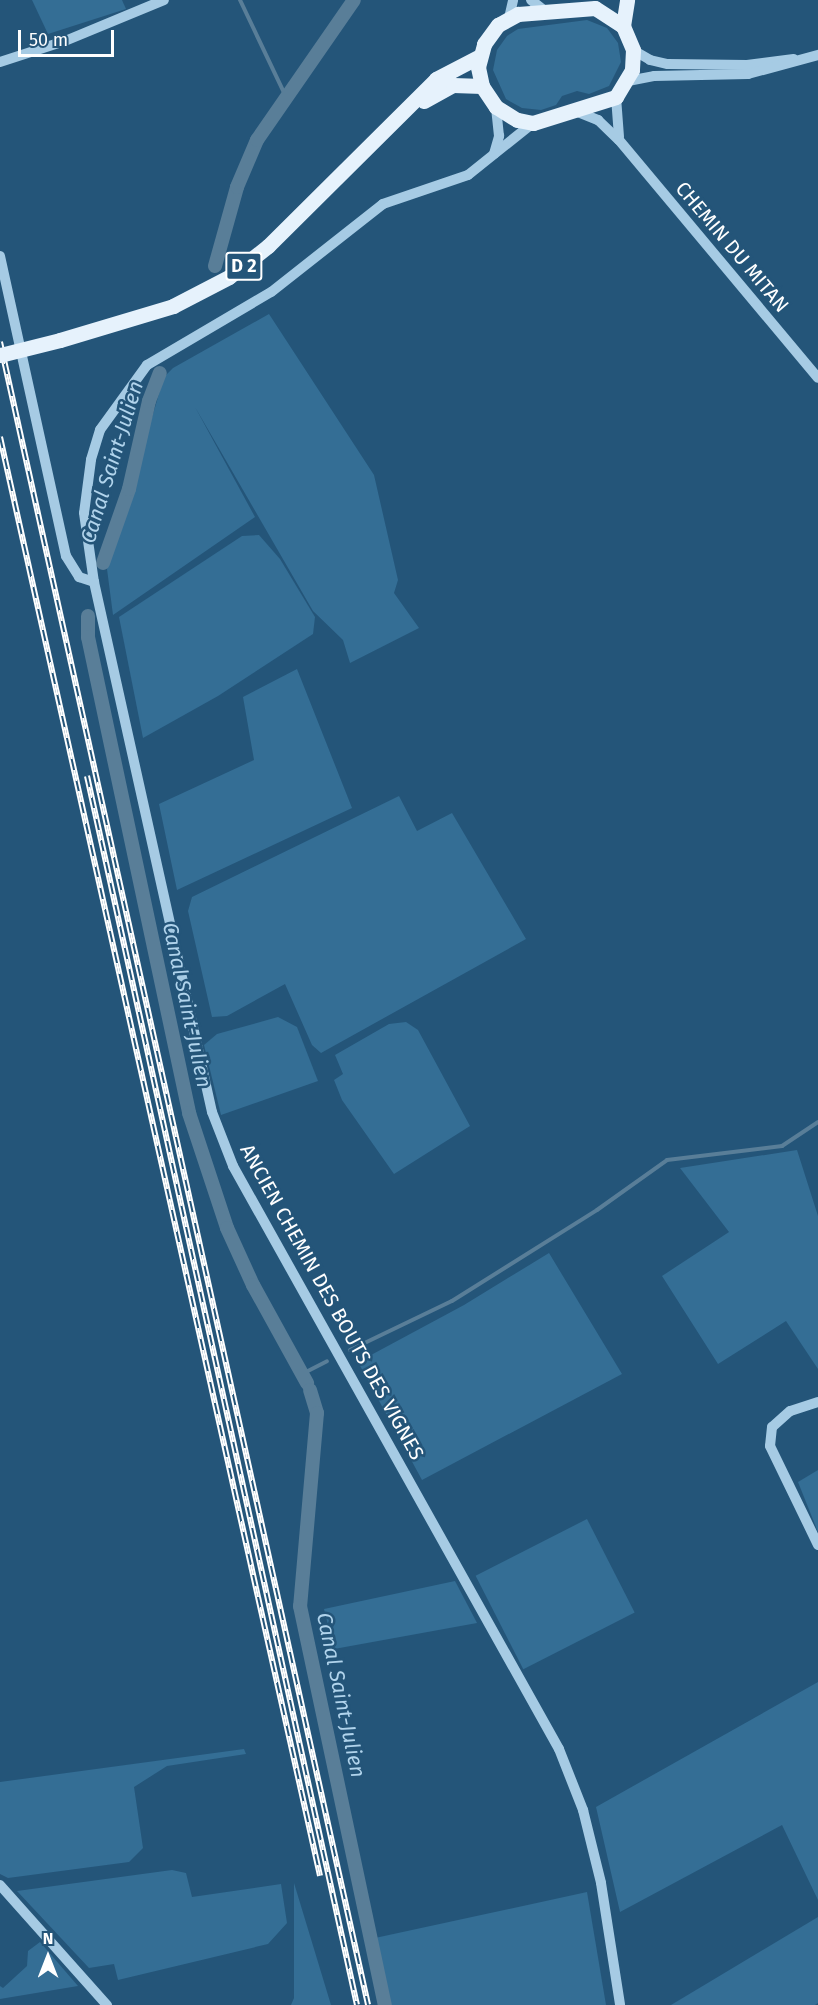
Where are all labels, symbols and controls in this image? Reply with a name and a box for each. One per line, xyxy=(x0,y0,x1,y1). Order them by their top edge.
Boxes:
scale bar xyxy=(21,18,117,56)
text: 50 m xyxy=(29,29,68,51)
street label: CHEMIN DU MITAN xyxy=(670,177,794,317)
road number: D 2 xyxy=(224,251,264,281)
water label: Canal Saint-Julien xyxy=(75,378,149,546)
water label: Canal Saint-Julien xyxy=(157,920,217,1090)
street label: ANCIEN CHEMIN DES BOUTS DES VIGNES xyxy=(235,1140,429,1464)
water label: Canal Saint-Julien xyxy=(311,1610,371,1780)
north arrow xyxy=(18,1927,78,1987)
text: N xyxy=(43,1929,53,1948)

